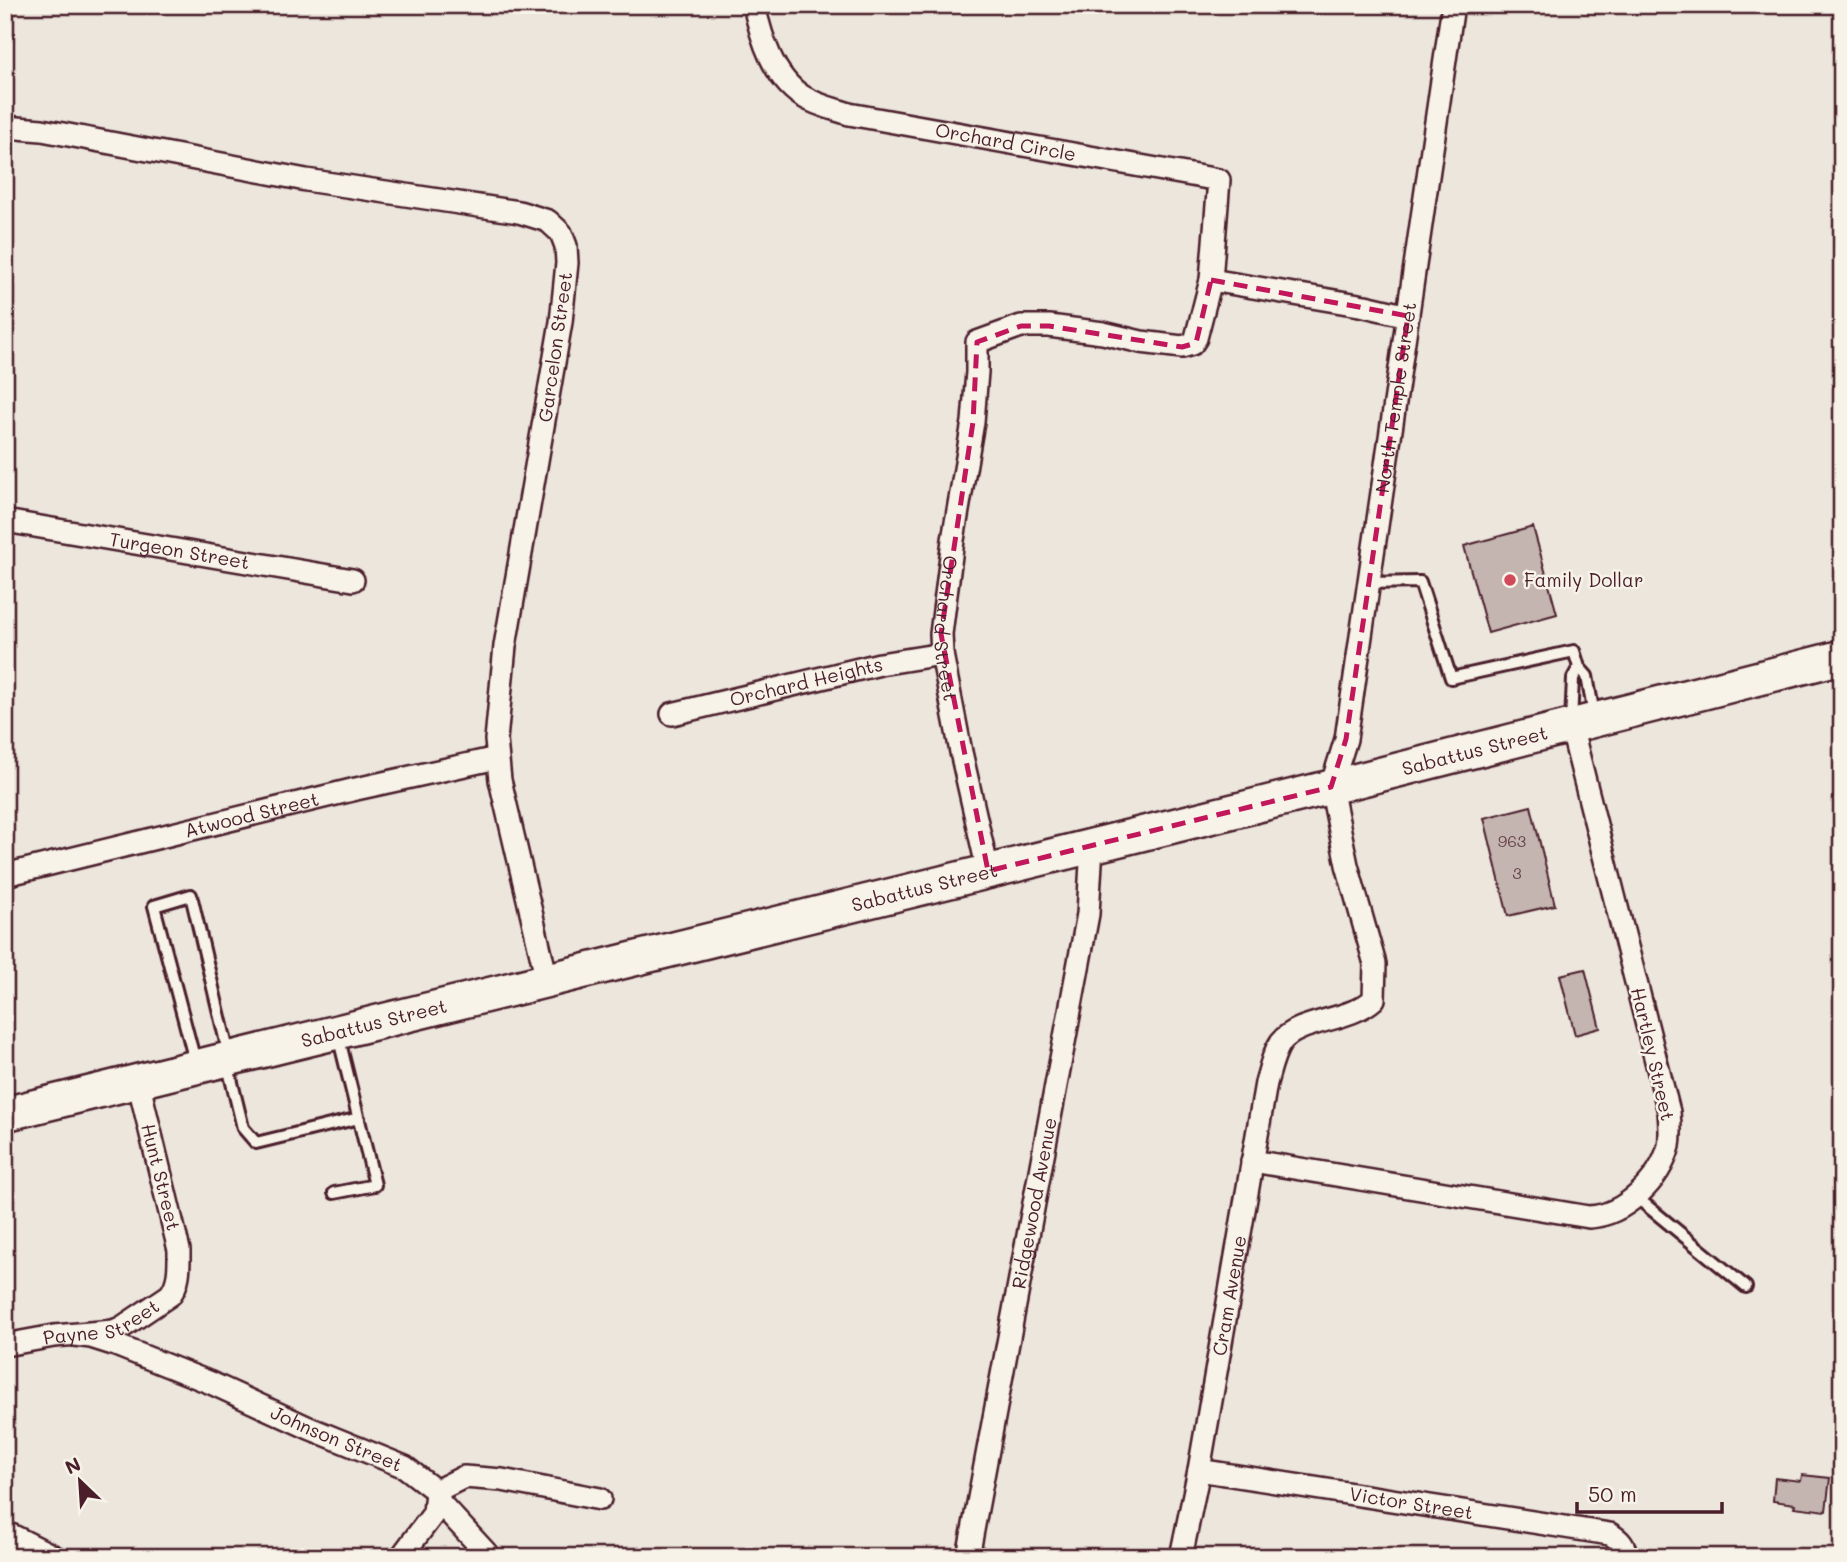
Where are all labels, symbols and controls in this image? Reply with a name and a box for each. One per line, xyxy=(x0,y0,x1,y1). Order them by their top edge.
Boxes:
street label: Orchard Circle xyxy=(933,117,1078,166)
street label: Garcelon Street xyxy=(532,270,577,424)
street label: North Temple Street xyxy=(1369,300,1422,495)
street label: Turgeon Street xyxy=(108,526,252,574)
street label: Orchard Street xyxy=(929,554,964,703)
place label: Family Dollar xyxy=(1524,567,1643,592)
marker: Family Dollar xyxy=(1502,572,1518,588)
street label: Orchard Heights xyxy=(727,651,885,712)
street label: Sabattus Street xyxy=(1399,719,1550,781)
street label: Atwood Street xyxy=(182,786,321,843)
house number: 963 xyxy=(1498,830,1526,851)
street label: Sabattus Street xyxy=(849,857,1000,917)
house number: 3 xyxy=(1512,862,1522,883)
street label: Hartley Street xyxy=(1626,985,1681,1123)
street label: Sabattus Street xyxy=(298,992,449,1053)
street label: Ridgewood Avenue xyxy=(1005,1115,1062,1291)
street label: Hunt Street xyxy=(136,1121,187,1233)
street label: Cram Avenue xyxy=(1206,1233,1251,1358)
street label: Payne Street xyxy=(41,1293,164,1350)
street label: Johnson Street xyxy=(267,1399,406,1477)
north arrow xyxy=(46,1446,116,1516)
text: N xyxy=(61,1451,84,1480)
scale bar xyxy=(1577,1471,1723,1515)
text: 50 m xyxy=(1588,1480,1637,1507)
street label: Victor Street xyxy=(1348,1481,1475,1525)

